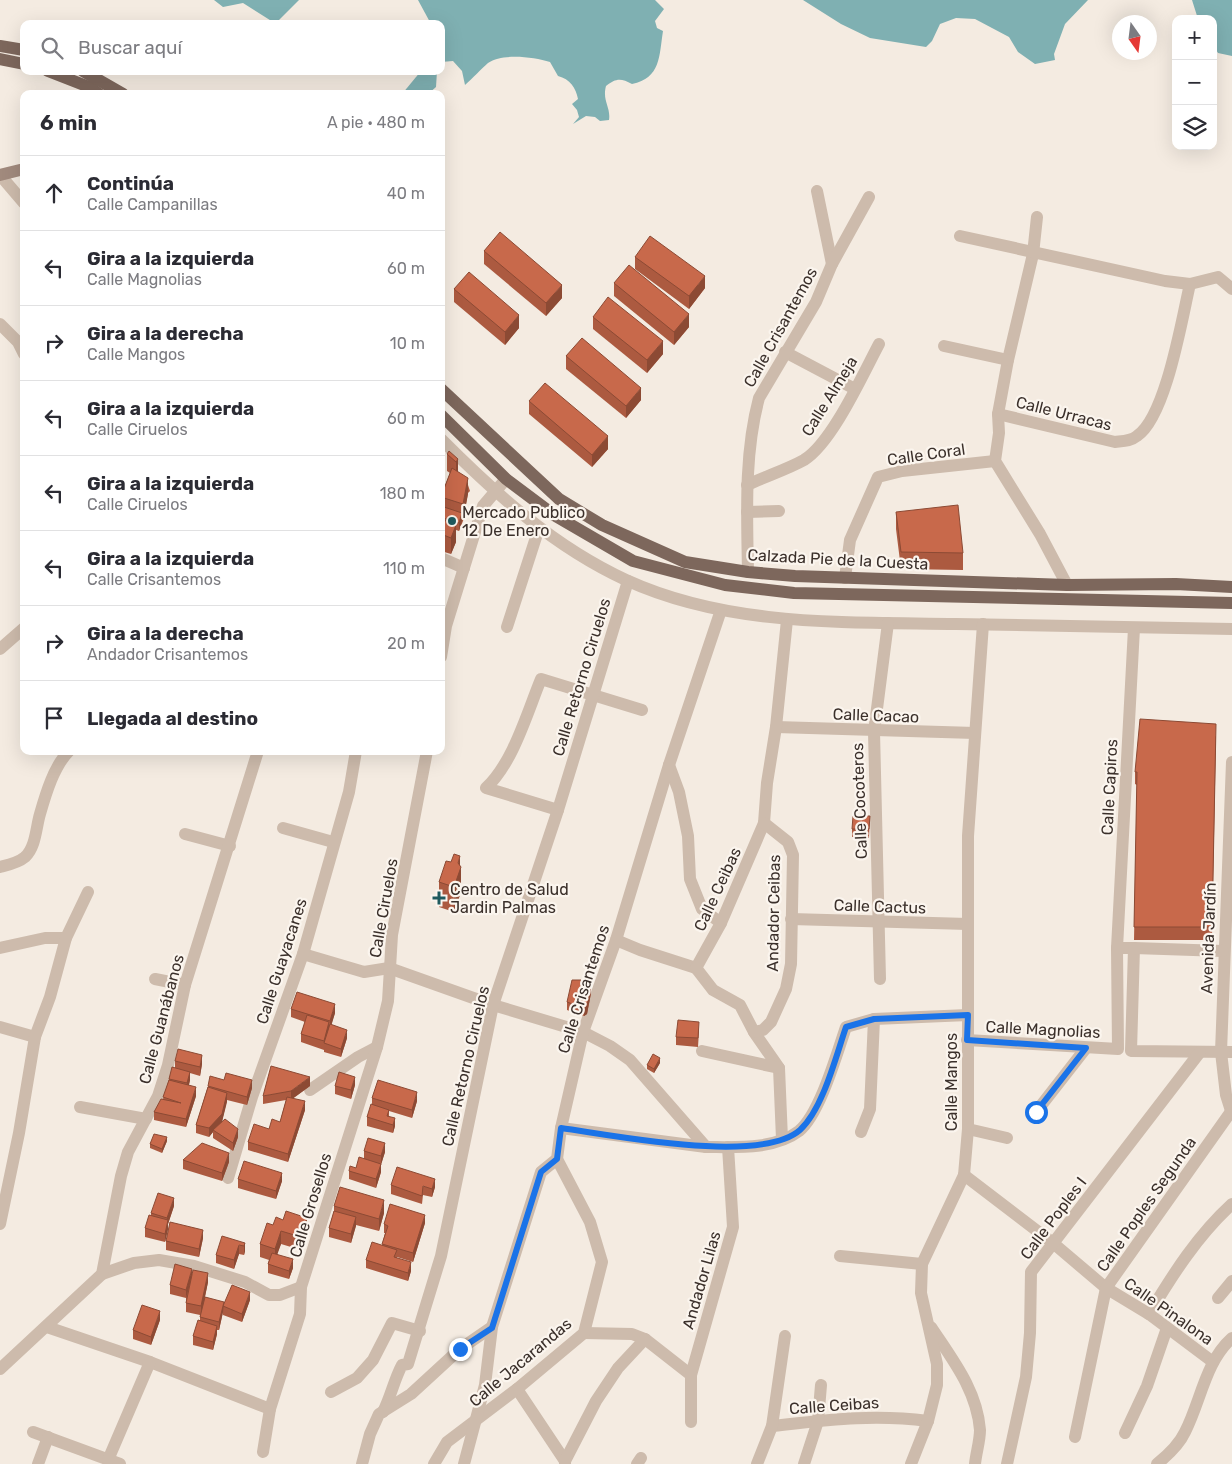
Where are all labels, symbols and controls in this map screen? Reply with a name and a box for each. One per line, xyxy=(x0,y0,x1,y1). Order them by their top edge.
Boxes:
north arrow xyxy=(1112,15,1157,60)
map controls xyxy=(1172,15,1217,150)
button: + xyxy=(1172,15,1217,60)
search box xyxy=(20,20,445,75)
icon: search xyxy=(38,34,66,62)
text: Buscar aquí xyxy=(78,36,182,59)
button: − xyxy=(1172,60,1217,105)
button: layers xyxy=(1172,105,1217,150)
text: 6 min xyxy=(40,110,97,135)
text: A pie · 480 m xyxy=(327,113,425,132)
text: Continúa xyxy=(87,172,174,195)
icon: ahead xyxy=(40,179,68,207)
text: 40 m xyxy=(387,184,425,203)
text: Calle Campanillas xyxy=(87,195,218,214)
text: Gira a la izquierda xyxy=(87,247,254,270)
icon: left xyxy=(40,254,68,282)
text: 60 m xyxy=(387,259,425,278)
street label: Calle Crisantemos xyxy=(740,264,821,390)
text: Calle Magnolias xyxy=(87,270,202,289)
text: Gira a la derecha xyxy=(87,322,244,345)
icon: right xyxy=(40,329,68,357)
text: 10 m xyxy=(390,334,425,353)
text: Calle Mangos xyxy=(87,345,185,364)
street label: Calle Almeja xyxy=(797,353,861,440)
street label: Calle Urracas xyxy=(1014,392,1114,435)
text: Gira a la izquierda xyxy=(87,397,254,420)
icon: left xyxy=(40,404,68,432)
text: 60 m xyxy=(387,409,425,428)
text: Calle Ciruelos xyxy=(87,420,188,439)
street label: Calle Coral xyxy=(886,440,966,469)
text: Gira a la izquierda xyxy=(87,472,254,495)
icon: left xyxy=(40,479,68,507)
text: 180 m xyxy=(380,484,425,503)
text: Calle Ciruelos xyxy=(87,495,188,514)
place label: Mercado Publico 12 De Enero xyxy=(462,503,585,540)
marker: Mercado Publico 12 De Enero xyxy=(446,515,458,527)
street label: Calzada Pie de la Cuesta xyxy=(747,545,929,574)
text: Gira a la izquierda xyxy=(87,547,254,570)
icon: left xyxy=(40,554,68,582)
text: 110 m xyxy=(383,559,425,578)
text: Calle Crisantemos xyxy=(87,570,221,589)
street label: Calle Retorno Ciruelos xyxy=(548,596,615,758)
text: Gira a la derecha xyxy=(87,622,244,645)
icon: right xyxy=(40,629,68,657)
text: 20 m xyxy=(387,634,425,653)
text: Andador Crisantemos xyxy=(87,645,248,664)
icon: arrive xyxy=(40,704,68,732)
street label: Calle Cacao xyxy=(832,704,920,727)
text: Llegada al destino xyxy=(87,707,258,730)
street label: Calle Capiros xyxy=(1097,738,1122,836)
street label: Calle Cocoteros xyxy=(848,742,871,859)
street label: Calle Ceibas xyxy=(690,844,745,934)
street label: Andador Ceibas xyxy=(763,854,784,972)
street label: Calle Ciruelos xyxy=(365,857,402,959)
place label: Centro de Salud Jardin Palmas xyxy=(450,880,569,917)
street label: Avenida Jardín xyxy=(1197,882,1220,994)
marker: Centro de Salud Jardin Palmas xyxy=(432,891,446,905)
street label: Calle Cactus xyxy=(833,895,927,918)
street label: Calle Guayacanes xyxy=(252,896,311,1026)
street label: Calle Crisantemos xyxy=(554,922,613,1056)
street label: Calle Guanábanos xyxy=(135,952,188,1086)
street label: Calle Retorno Ciruelos xyxy=(438,984,493,1148)
street label: Calle Magnolias xyxy=(985,1017,1101,1042)
street label: Calle Mangos xyxy=(942,1033,961,1131)
route start xyxy=(1025,1101,1048,1124)
street label: Calle Poples Segunda xyxy=(1093,1133,1200,1275)
street label: Calle Grosellos xyxy=(286,1151,335,1260)
street label: Calle Poples I xyxy=(1016,1173,1091,1263)
street label: Andador Lilas xyxy=(678,1229,725,1331)
street label: Calle Pinalona xyxy=(1120,1274,1217,1349)
street label: Calle Jacarandas xyxy=(465,1314,575,1411)
route end xyxy=(449,1338,472,1361)
street label: Calle Ceibas xyxy=(788,1393,880,1418)

